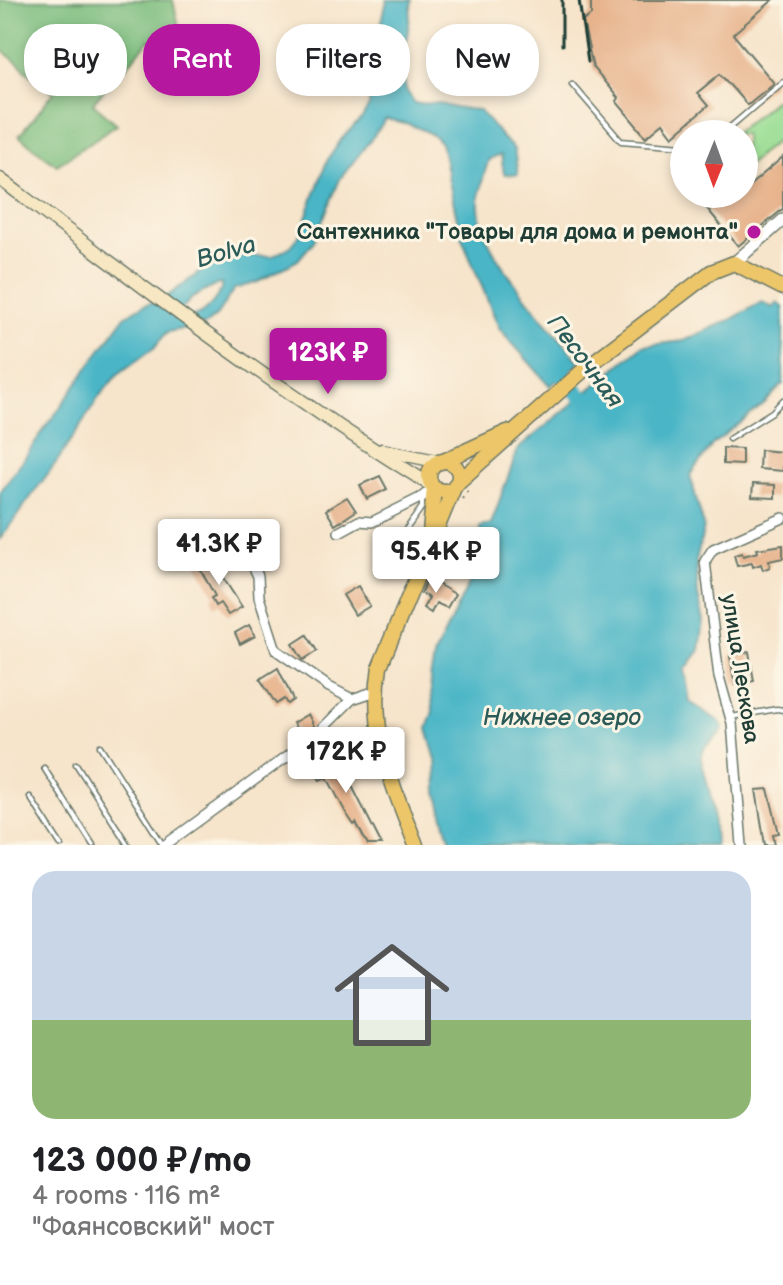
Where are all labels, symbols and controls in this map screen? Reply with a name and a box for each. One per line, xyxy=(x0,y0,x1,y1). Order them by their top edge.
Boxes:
chip: Buy xyxy=(24,24,127,96)
chip: Rent xyxy=(143,24,260,96)
chip: Filters xyxy=(276,24,410,96)
chip: New xyxy=(426,24,539,96)
north arrow xyxy=(670,120,758,208)
map controls xyxy=(670,120,758,208)
place label: Сантехника "Товары для дома и ремонта" xyxy=(297,219,738,246)
marker: Сантехника "Товары для дома и ремонта" xyxy=(745,223,763,241)
water label: Bolva xyxy=(193,230,259,274)
water label: Песочная xyxy=(541,309,630,414)
pin: 123K ₽ xyxy=(263,328,393,396)
text: 123K ₽ xyxy=(288,338,368,369)
pin: 41.3K ₽ xyxy=(145,519,293,587)
pin: 95.4K ₽ xyxy=(362,527,510,595)
text: 41.3K ₽ xyxy=(176,529,262,560)
text: 95.4K ₽ xyxy=(390,537,482,568)
street label: улица Лескова xyxy=(715,592,765,746)
water label: Нижнее озеро xyxy=(483,703,642,732)
pin: 172K ₽ xyxy=(281,727,411,795)
text: 172K ₽ xyxy=(306,737,386,768)
icon: home xyxy=(320,923,464,1067)
text: 123 000 ₽/mo xyxy=(32,1140,252,1181)
text: 4 rooms · 116 m² xyxy=(32,1181,220,1212)
text: "Фаянсовский" мост xyxy=(32,1212,275,1243)

